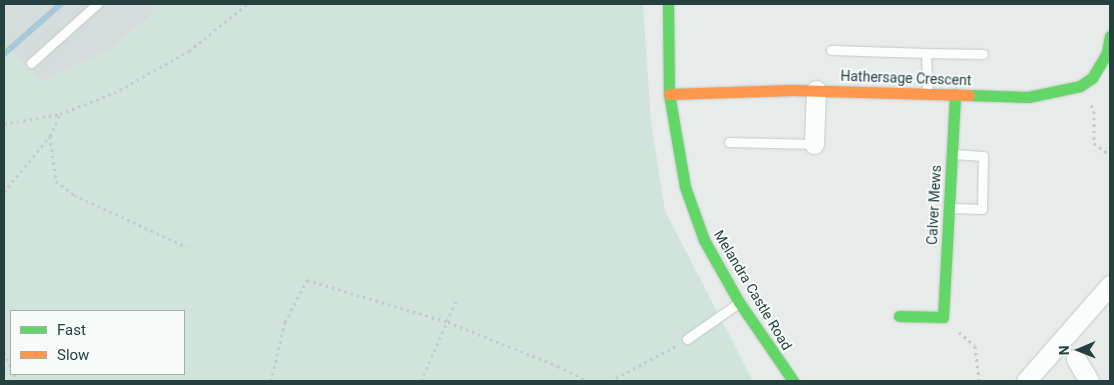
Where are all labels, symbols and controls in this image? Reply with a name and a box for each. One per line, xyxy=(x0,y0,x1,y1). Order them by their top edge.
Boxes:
street label: Hathersage Crescent xyxy=(840,67,972,89)
street label: Calver Mews xyxy=(924,165,944,245)
street label: Melandra Castle Road xyxy=(711,227,795,353)
legend xyxy=(10,310,185,375)
text: Fast xyxy=(57,321,86,339)
north arrow xyxy=(1054,325,1104,375)
text: N xyxy=(1056,345,1072,355)
text: Slow xyxy=(57,346,89,364)

